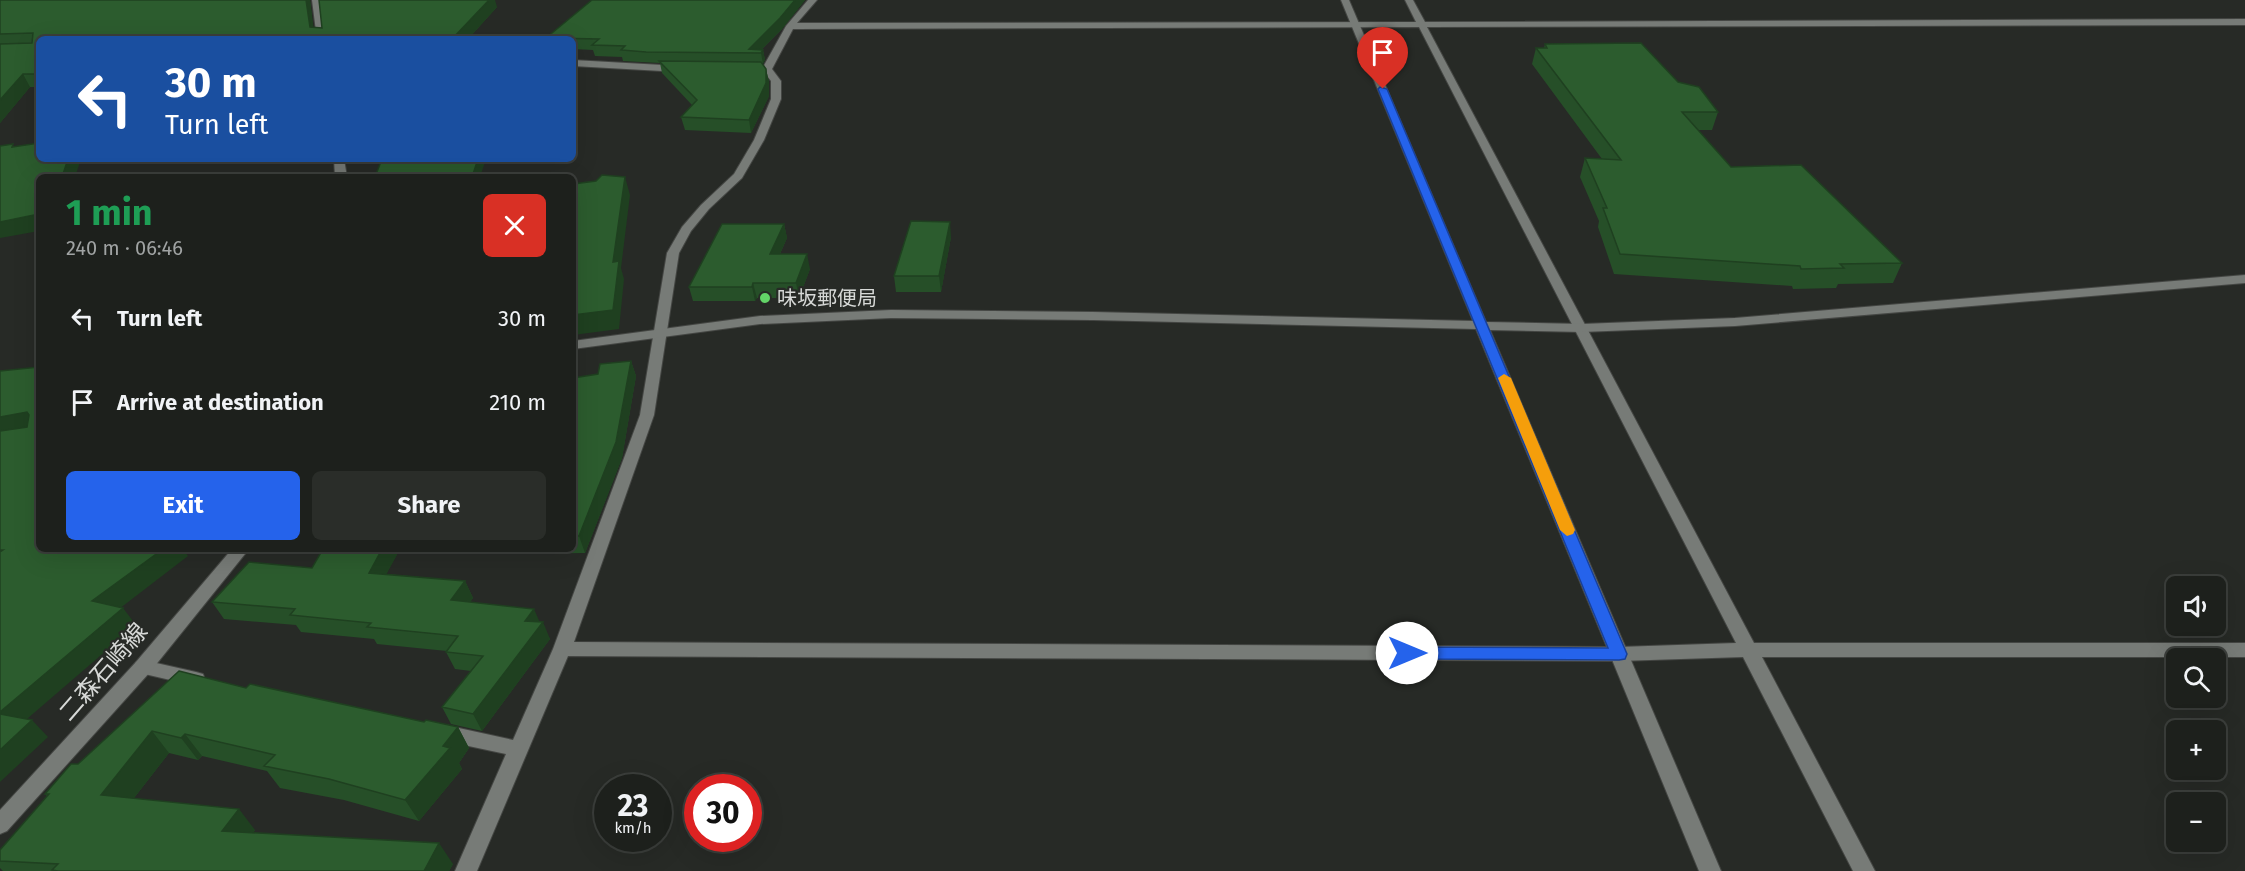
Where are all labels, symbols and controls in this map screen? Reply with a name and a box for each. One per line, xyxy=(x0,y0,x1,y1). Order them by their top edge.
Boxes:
pin xyxy=(1357,27,1408,89)
icon: arrive xyxy=(1366,36,1399,69)
text: 30 m xyxy=(165,58,257,108)
icon: left xyxy=(66,60,144,138)
text: Turn left xyxy=(165,109,268,141)
text: 1 min xyxy=(66,191,153,235)
button: close xyxy=(483,194,546,257)
text: 240 m · 06:46 xyxy=(66,236,183,260)
place label: 味坂郵便局 xyxy=(777,286,877,310)
marker: 味坂郵便局 xyxy=(758,291,772,305)
icon: left xyxy=(66,302,99,335)
text: Turn left xyxy=(117,305,202,332)
text: 30 m xyxy=(498,305,546,332)
icon: arrive xyxy=(66,386,99,419)
text: Arrive at destination xyxy=(117,389,324,416)
text: 210 m xyxy=(489,389,546,416)
button: Exit xyxy=(66,471,300,540)
button: Share xyxy=(312,471,546,540)
map controls xyxy=(2166,576,2226,852)
button: sound xyxy=(2166,576,2226,636)
street label: 二森石崎線 xyxy=(53,618,153,726)
position arrow xyxy=(1375,621,1439,685)
button: search xyxy=(2166,648,2226,708)
button: + xyxy=(2166,720,2226,780)
speed limit sign: 30 xyxy=(684,774,762,852)
text: 23 xyxy=(618,788,648,824)
button: − xyxy=(2166,792,2226,852)
text: km/h xyxy=(614,819,652,837)

